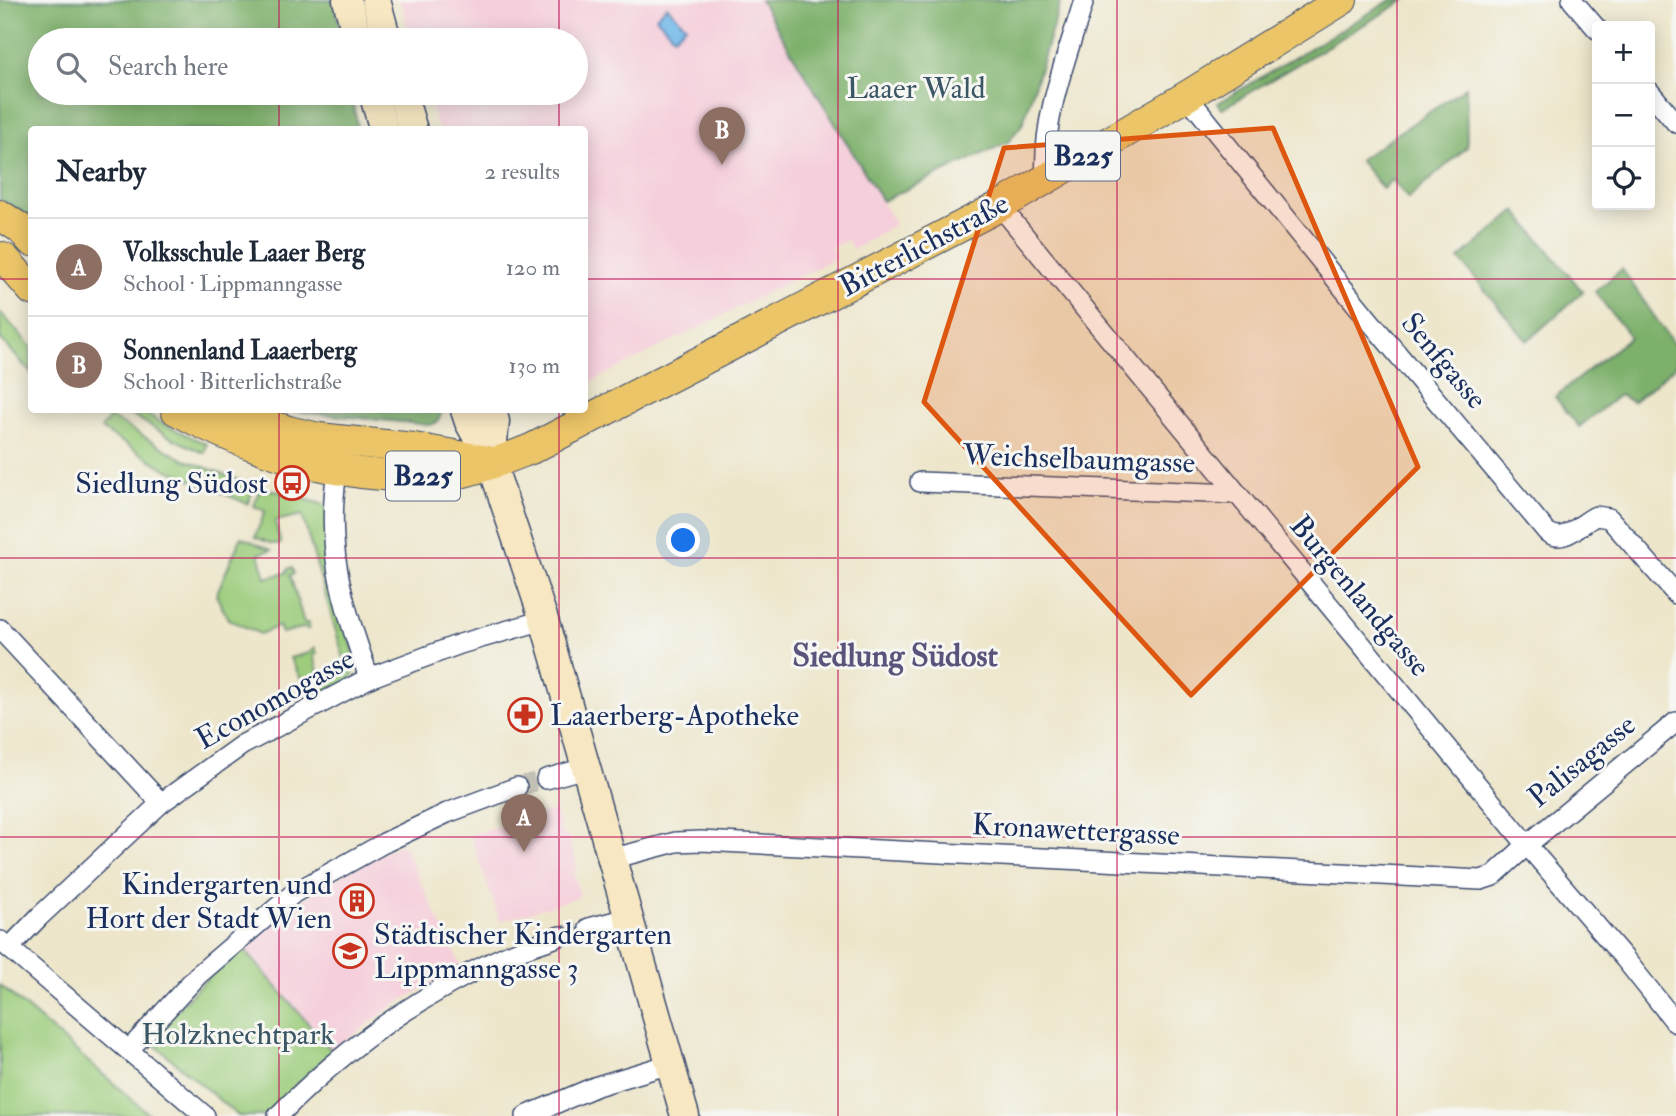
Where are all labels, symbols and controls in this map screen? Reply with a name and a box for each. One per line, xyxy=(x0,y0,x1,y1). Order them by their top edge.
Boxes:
map controls xyxy=(1592,21,1655,210)
button: + xyxy=(1592,21,1655,84)
search box xyxy=(28,28,588,105)
icon: search xyxy=(52,48,90,86)
text: Search here xyxy=(108,51,228,83)
park label: Laaer Wald xyxy=(847,70,986,107)
button: − xyxy=(1592,84,1655,147)
pin: B xyxy=(699,107,745,165)
road number: B225 xyxy=(1046,132,1120,180)
button: locate xyxy=(1592,147,1655,210)
text: Nearby xyxy=(56,153,146,190)
text: 2 results xyxy=(485,157,560,186)
street label: Bitterlichstraße xyxy=(833,185,1015,305)
text: Volksschule Laaer Berg xyxy=(123,237,365,269)
text: A xyxy=(72,253,86,282)
text: 120 m xyxy=(506,253,560,282)
text: School · Lippmanngasse xyxy=(123,269,342,298)
street label: Senfgasse xyxy=(1393,305,1495,417)
text: Sonnenland Laaerberg xyxy=(123,335,357,367)
text: B xyxy=(71,351,87,380)
text: 130 m xyxy=(508,351,560,380)
text: School · Bitterlichstraße xyxy=(123,367,342,396)
street label: Weichselbaumgasse xyxy=(961,436,1196,482)
road number: B225 xyxy=(386,452,460,500)
bus stop icon: Siedlung Südost xyxy=(273,464,311,502)
place label: Siedlung Südost xyxy=(75,465,268,502)
street label: Burgenlandgasse xyxy=(1282,508,1438,684)
your location xyxy=(666,523,700,557)
district label: Siedlung Südost xyxy=(792,636,998,676)
street label: Economogasse xyxy=(189,640,361,758)
pharmacy icon: Laaerberg-Apotheke xyxy=(506,696,544,734)
place label: Laaerberg-Apotheke xyxy=(550,697,799,734)
street label: Palisagasse xyxy=(1521,706,1643,816)
pin: A xyxy=(501,794,547,852)
street label: Kronawettergasse xyxy=(971,806,1181,854)
place label: Kindergarten und Hort der Stadt Wien xyxy=(86,866,332,937)
building icon: Kindergarten und Hort der Stadt Wien xyxy=(338,882,376,920)
place label: Städtischer Kindergarten Lippmanngasse 3 xyxy=(374,916,672,987)
school or university icon: Städtischer Kindergarten Lippmanngasse 3 xyxy=(331,932,369,970)
park label: Holzknechtpark xyxy=(141,1016,335,1053)

